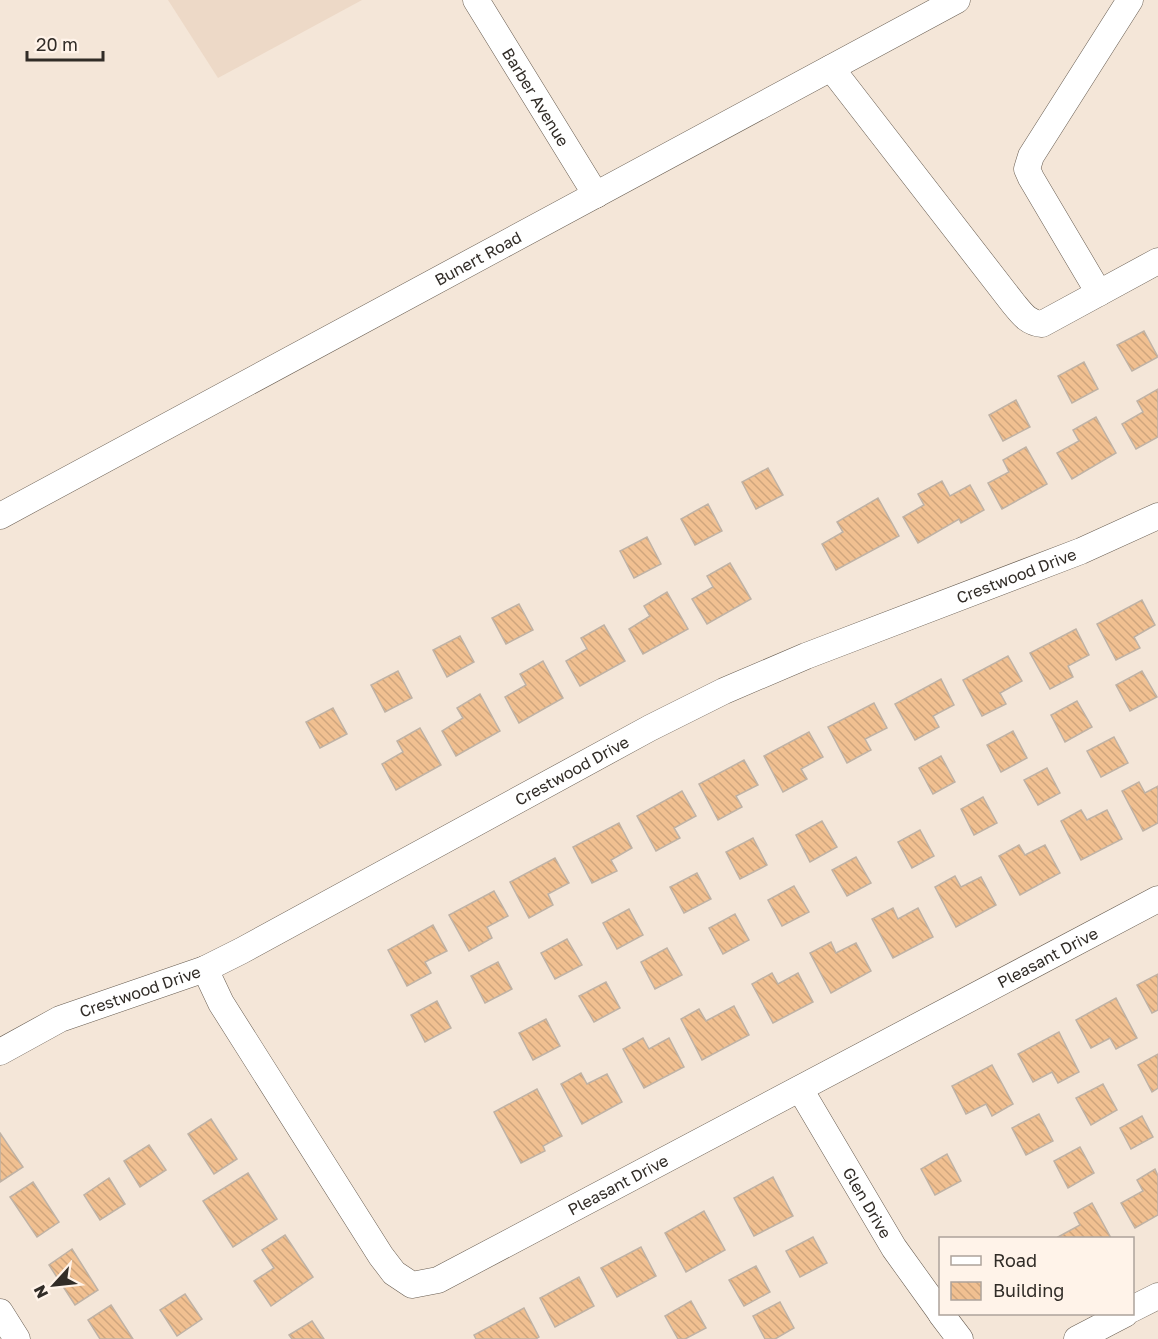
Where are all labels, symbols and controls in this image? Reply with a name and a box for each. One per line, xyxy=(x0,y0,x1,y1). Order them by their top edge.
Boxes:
scale bar xyxy=(27,24,104,62)
text: 20 m xyxy=(36,33,78,55)
street label: Barber Avenue xyxy=(498,44,574,150)
street label: Bunert Road xyxy=(431,227,525,290)
street label: Crestwood Drive xyxy=(954,544,1079,608)
street label: Crestwood Drive xyxy=(511,731,632,810)
street label: Pleasant Drive xyxy=(994,923,1101,992)
street label: Crestwood Drive xyxy=(77,961,203,1022)
street label: Pleasant Drive xyxy=(564,1150,672,1220)
street label: Glen Drive xyxy=(838,1164,896,1242)
legend xyxy=(939,1237,1134,1315)
text: Road xyxy=(993,1249,1037,1271)
north arrow xyxy=(24,1255,84,1315)
text: Building xyxy=(993,1279,1064,1301)
text: N xyxy=(29,1282,52,1302)

